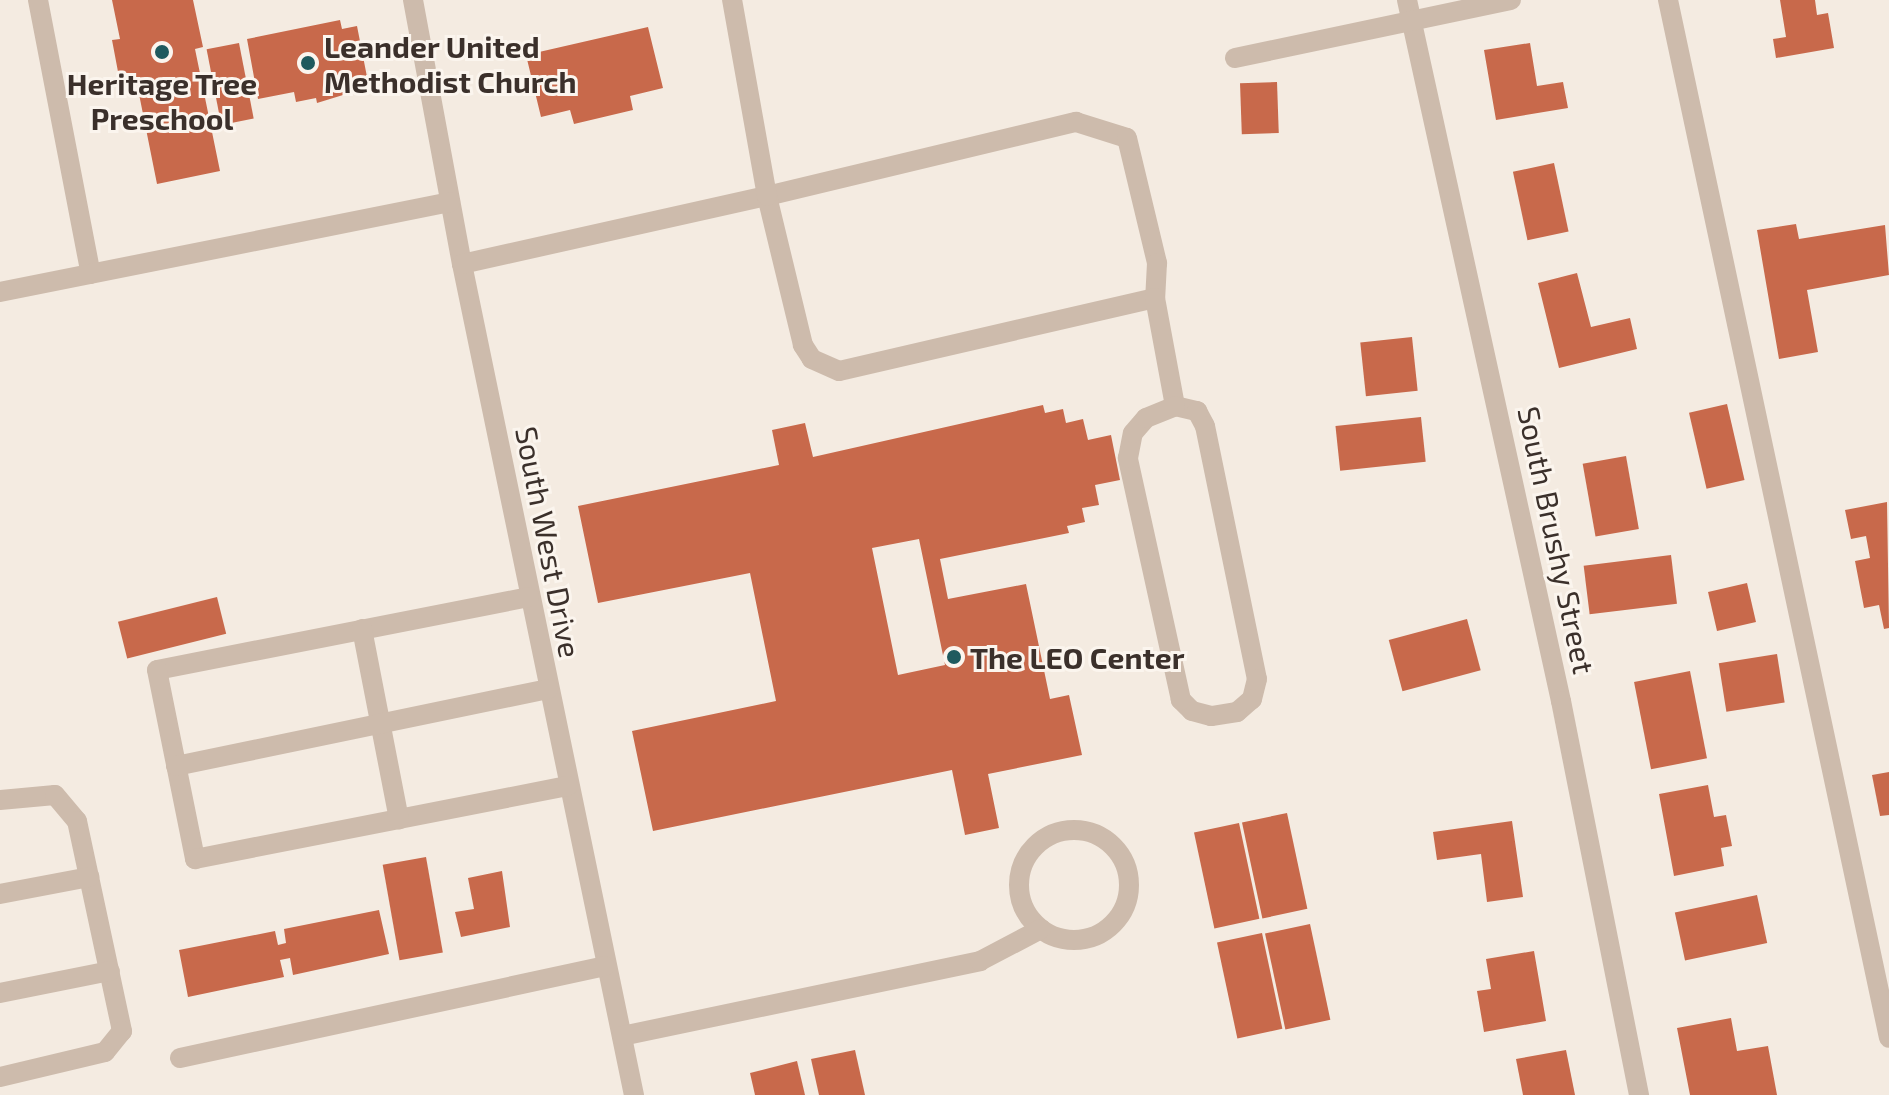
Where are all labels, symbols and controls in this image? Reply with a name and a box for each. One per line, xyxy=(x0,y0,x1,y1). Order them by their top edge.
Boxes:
place label: Leander United Methodist Church xyxy=(324,28,577,98)
marker: Heritage Tree Preschool xyxy=(153,43,171,61)
marker: Leander United Methodist Church xyxy=(299,54,317,72)
place label: Heritage Tree Preschool xyxy=(67,65,257,136)
street label: South Brushy Street xyxy=(1511,403,1603,677)
street label: South West Drive xyxy=(509,423,589,661)
place label: The LEO Center xyxy=(970,639,1184,675)
marker: The LEO Center xyxy=(945,648,963,666)

